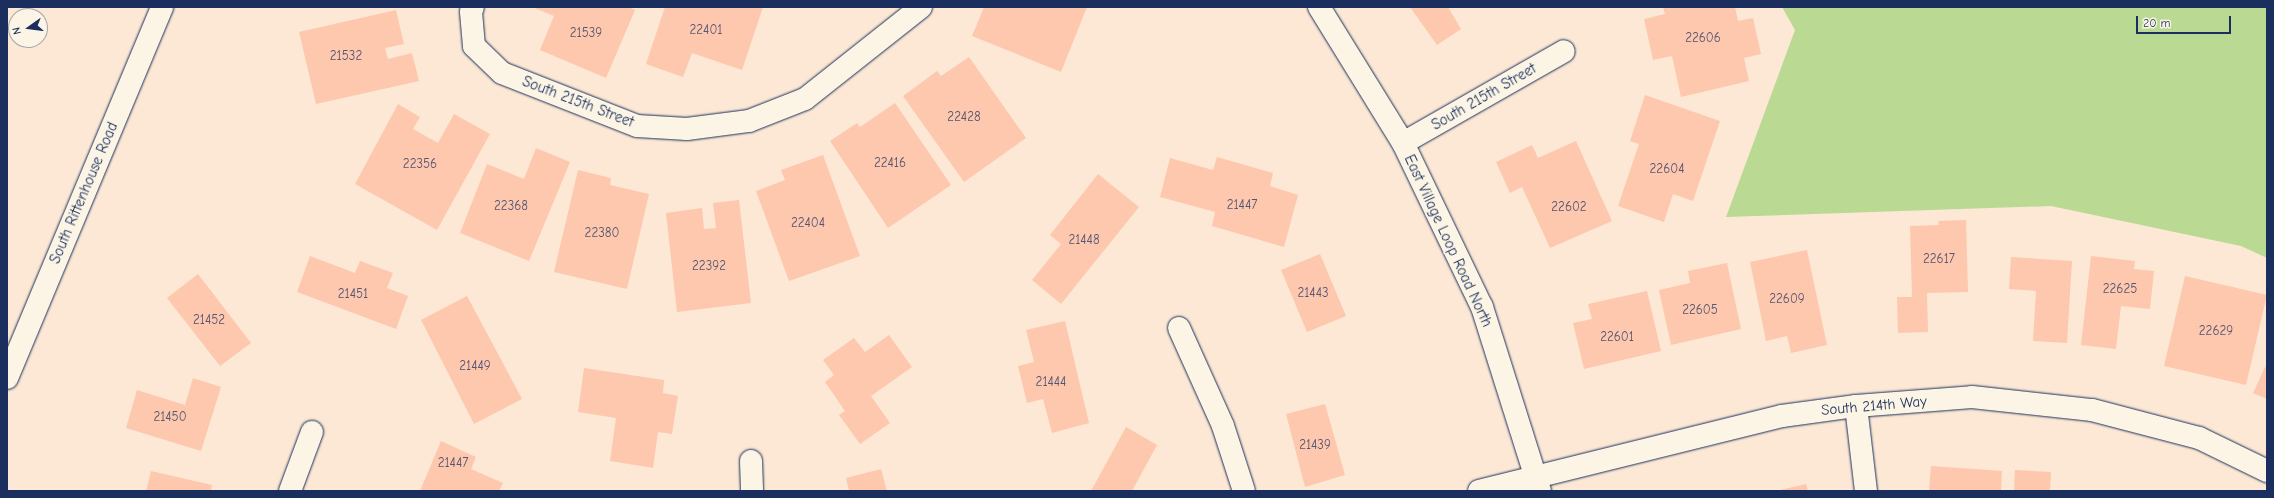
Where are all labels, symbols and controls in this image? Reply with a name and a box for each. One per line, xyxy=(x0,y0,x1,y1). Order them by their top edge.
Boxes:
north arrow xyxy=(8,8,48,48)
scale bar xyxy=(2138,8,2233,34)
text: 20 m xyxy=(2143,16,2171,30)
house number: 22401 xyxy=(690,22,722,38)
house number: 21539 xyxy=(570,25,602,41)
text: N xyxy=(10,26,24,36)
house number: 22606 xyxy=(1685,30,1721,46)
house number: 21532 xyxy=(330,48,362,64)
street label: South 215th Street xyxy=(1428,60,1540,134)
street label: South 215th Street xyxy=(520,72,636,132)
house number: 22428 xyxy=(947,109,981,125)
street label: South Rittenhouse Road xyxy=(46,119,122,267)
street label: East Village Loop Road North xyxy=(1400,152,1496,330)
house number: 22416 xyxy=(874,155,906,171)
house number: 22356 xyxy=(403,156,437,172)
house number: 22604 xyxy=(1650,161,1684,177)
house number: 21447 xyxy=(1227,197,1257,213)
house number: 22368 xyxy=(494,198,528,214)
house number: 22602 xyxy=(1551,199,1587,215)
house number: 22404 xyxy=(791,215,825,231)
house number: 22380 xyxy=(585,225,619,241)
house number: 21448 xyxy=(1068,232,1100,248)
house number: 22617 xyxy=(1923,251,1955,267)
house number: 22392 xyxy=(692,258,726,274)
house number: 22625 xyxy=(2103,281,2137,297)
house number: 21443 xyxy=(1297,285,1329,301)
house number: 21451 xyxy=(338,286,368,302)
house number: 22609 xyxy=(1769,291,1805,307)
house number: 22605 xyxy=(1682,302,1718,318)
house number: 21452 xyxy=(193,312,225,328)
house number: 22629 xyxy=(2199,323,2233,339)
house number: 22601 xyxy=(1600,329,1634,345)
house number: 21449 xyxy=(459,358,491,374)
house number: 21444 xyxy=(1036,374,1066,390)
street label: South 214th Way xyxy=(1820,392,1928,420)
house number: 21450 xyxy=(153,409,187,425)
house number: 21439 xyxy=(1299,437,1331,453)
house number: 21447 xyxy=(438,455,468,471)

